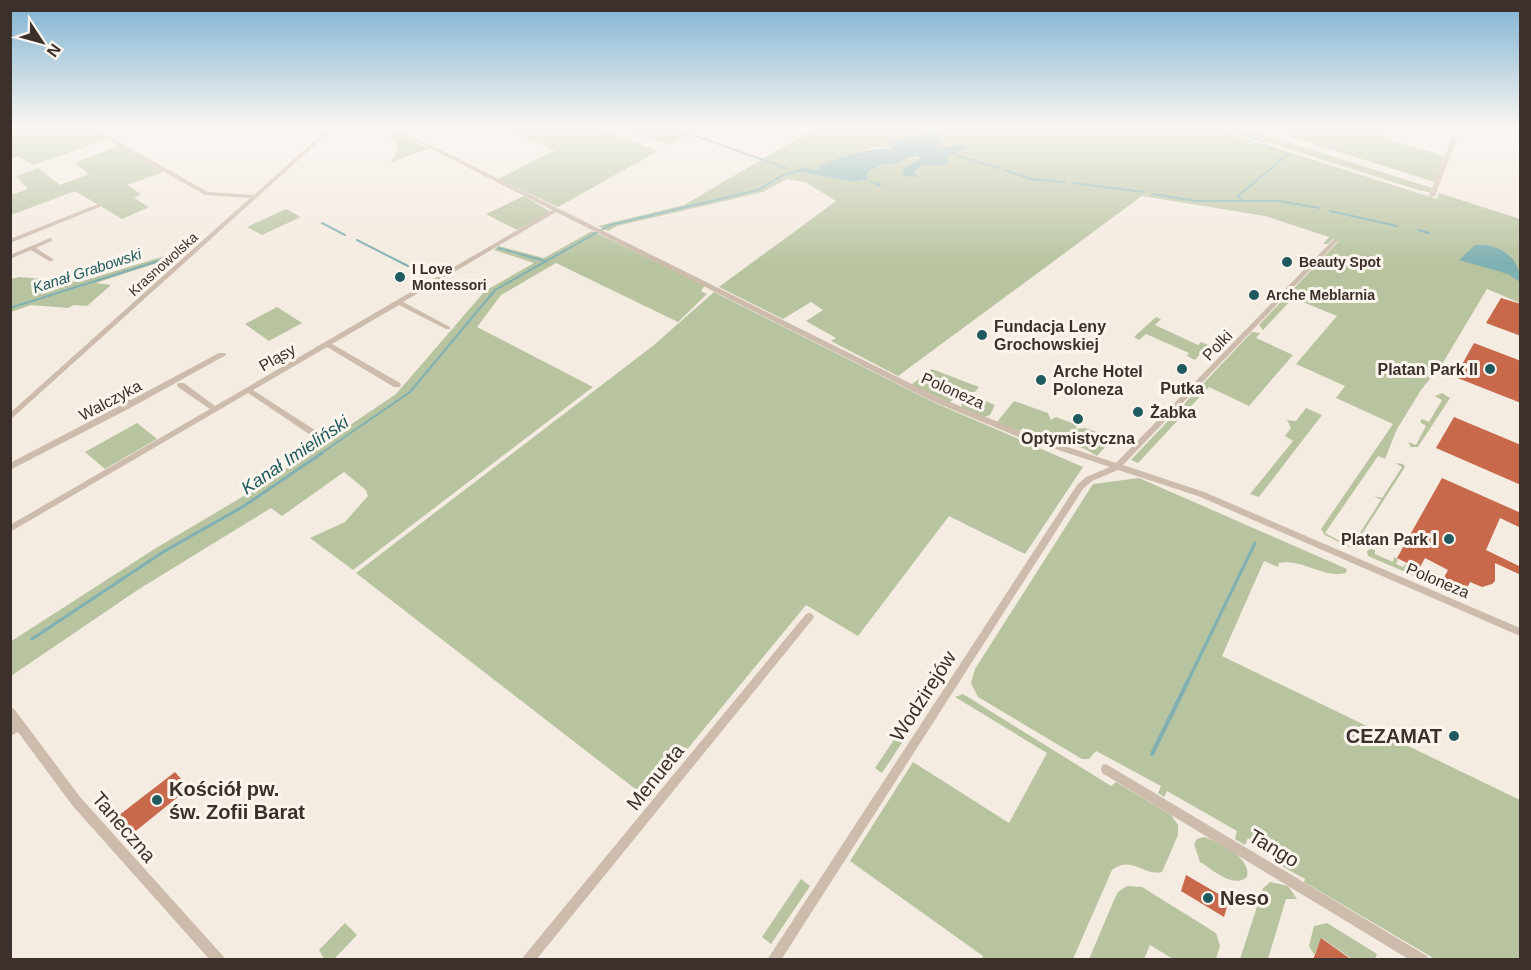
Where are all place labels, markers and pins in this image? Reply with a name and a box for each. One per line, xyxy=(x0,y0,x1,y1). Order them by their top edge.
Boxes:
place label: Beauty Spot xyxy=(1299,254,1381,270)
marker: Beauty Spot xyxy=(1280,255,1294,269)
place label: I Love Montessori xyxy=(412,261,487,293)
marker: I Love Montessori xyxy=(393,270,407,284)
place label: Arche Meblarnia xyxy=(1266,287,1375,303)
marker: Arche Meblarnia xyxy=(1247,288,1261,302)
place label: Fundacja Leny Grochowskiej xyxy=(994,318,1106,353)
marker: Fundacja Leny Grochowskiej xyxy=(975,328,989,342)
place label: Platan Park II xyxy=(1378,361,1478,378)
marker: Putka xyxy=(1175,362,1189,376)
marker: Platan Park II xyxy=(1483,362,1497,376)
place label: Arche Hotel Poloneza xyxy=(1053,363,1143,398)
marker: Arche Hotel Poloneza xyxy=(1034,373,1048,387)
place label: Putka xyxy=(1160,380,1204,397)
place label: Żabka xyxy=(1150,404,1196,421)
marker: Żabka xyxy=(1131,405,1145,419)
marker: Optymistyczna xyxy=(1071,412,1085,426)
place label: Optymistyczna xyxy=(1021,430,1135,447)
place label: Platan Park I xyxy=(1341,531,1437,548)
marker: Platan Park I xyxy=(1442,532,1456,546)
place label: CEZAMAT xyxy=(1346,725,1442,747)
marker: CEZAMAT xyxy=(1447,729,1461,743)
place label: Kościół pw. św. Zofii Barat xyxy=(169,778,305,823)
marker: Kościół pw. św. Zofii Barat xyxy=(150,793,164,807)
place label: Neso xyxy=(1220,887,1269,909)
marker: Neso xyxy=(1201,891,1215,905)

